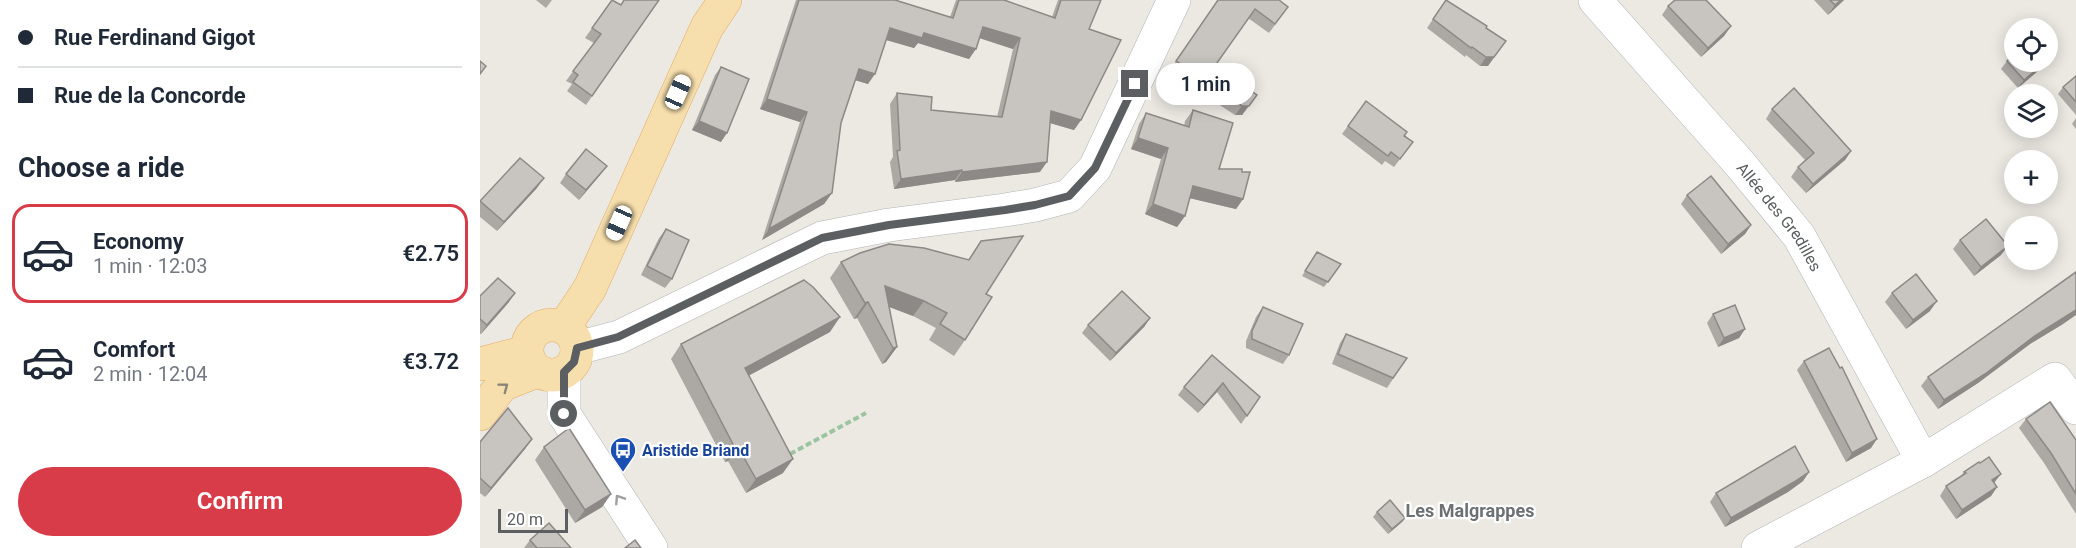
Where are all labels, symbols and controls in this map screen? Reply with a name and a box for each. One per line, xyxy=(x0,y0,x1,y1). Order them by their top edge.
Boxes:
map controls xyxy=(2004,18,2058,270)
button: locate xyxy=(2004,18,2058,72)
text: Rue Ferdinand Gigot xyxy=(54,25,255,50)
callout: 1 min xyxy=(1156,63,1255,105)
route end xyxy=(1121,70,1148,97)
car xyxy=(662,72,694,112)
text: 1 min xyxy=(1180,72,1231,96)
text: Rue de la Concorde xyxy=(54,83,246,108)
button: layers xyxy=(2004,84,2058,138)
button: + xyxy=(2004,150,2058,204)
text: Choose a ride xyxy=(18,152,184,184)
street label: Allée des Gredilles xyxy=(1733,158,1826,274)
car xyxy=(603,203,635,243)
button: − xyxy=(2004,216,2058,270)
icon: car xyxy=(21,227,75,281)
text: Economy xyxy=(93,229,184,254)
text: €2.75 xyxy=(402,241,459,266)
text: 1 min · 12:03 xyxy=(93,254,208,278)
icon: car xyxy=(21,335,75,389)
text: Comfort xyxy=(93,337,175,362)
text: €3.72 xyxy=(402,349,459,374)
text: 2 min · 12:04 xyxy=(93,362,208,386)
one-way arrow xyxy=(497,383,508,394)
route start xyxy=(550,400,577,427)
bus stop icon: Aristide Briand xyxy=(608,435,638,473)
place label: Aristide Briand xyxy=(642,441,749,460)
button: Confirm xyxy=(18,467,462,536)
one-way arrow xyxy=(615,495,626,506)
district label: Les Malgrappes xyxy=(1406,500,1534,521)
scale bar xyxy=(498,506,568,534)
text: 20 m xyxy=(507,510,543,529)

